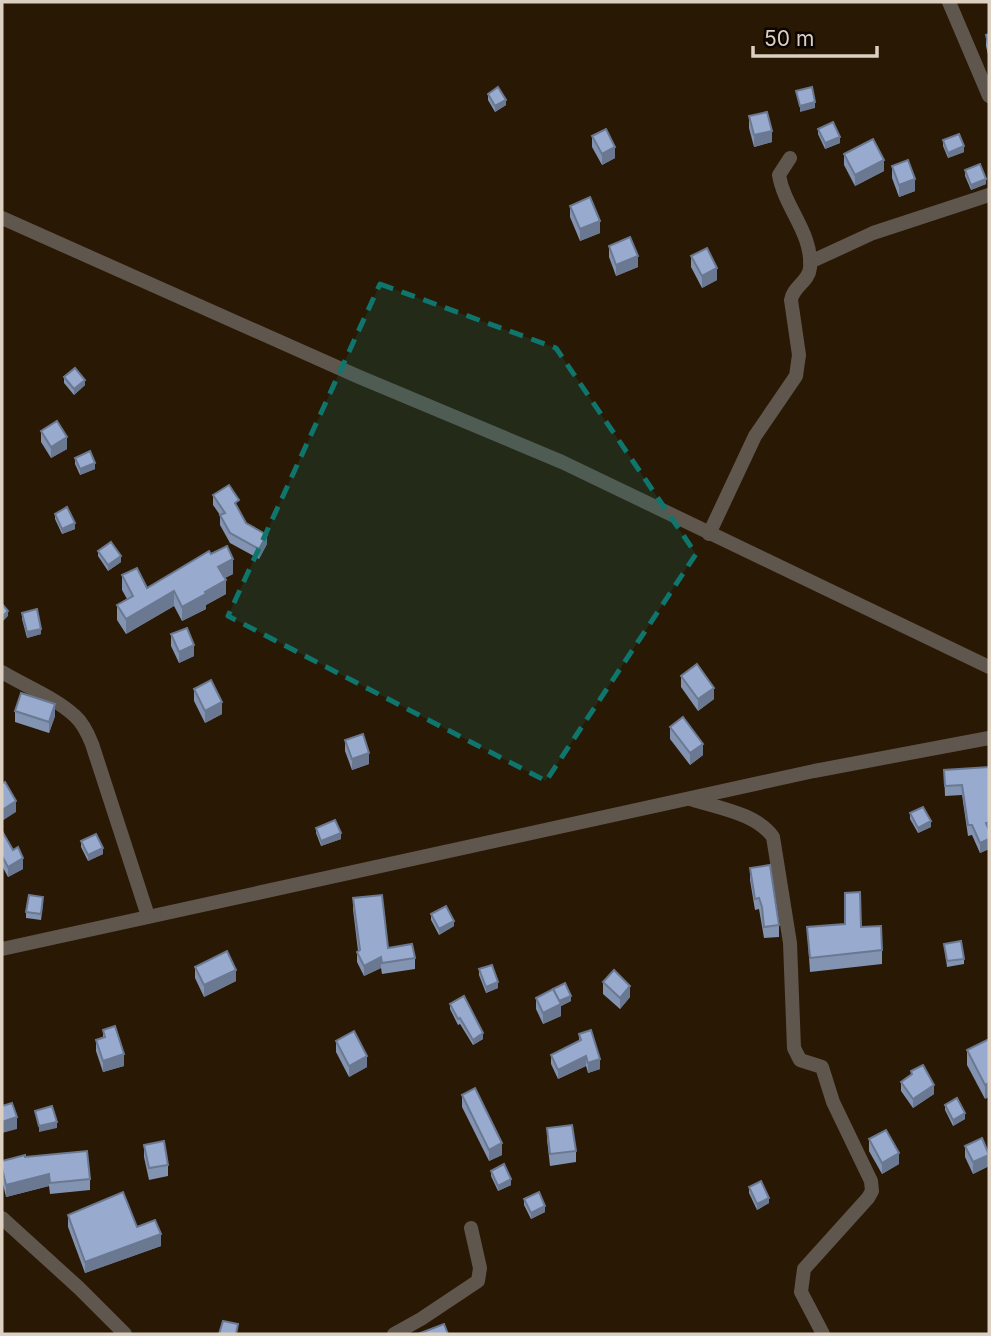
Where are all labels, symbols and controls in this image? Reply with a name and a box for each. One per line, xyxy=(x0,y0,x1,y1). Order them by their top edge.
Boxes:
scale bar xyxy=(753,14,877,58)
text: 50 m xyxy=(764,26,814,51)

